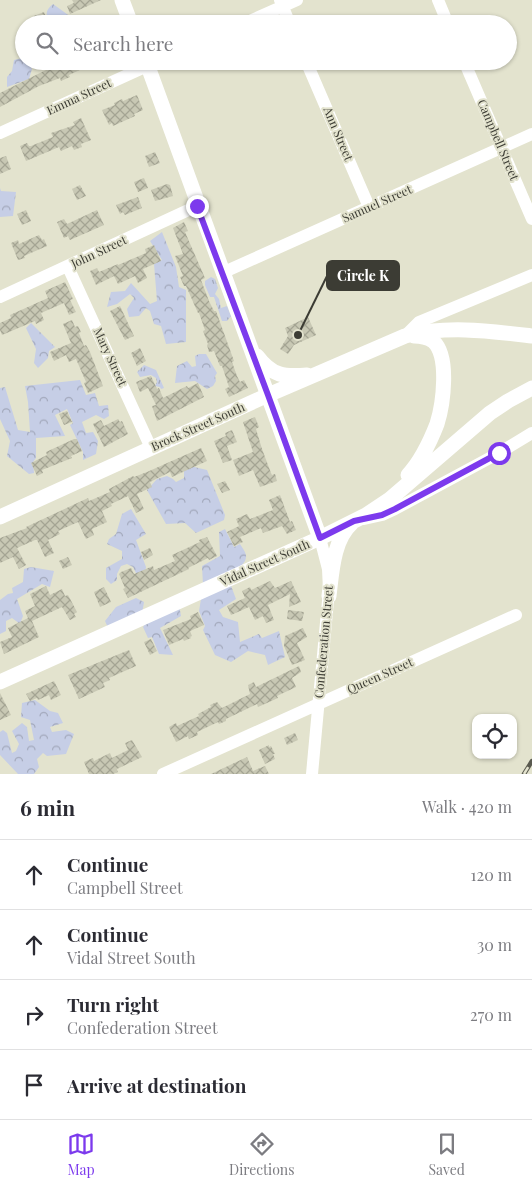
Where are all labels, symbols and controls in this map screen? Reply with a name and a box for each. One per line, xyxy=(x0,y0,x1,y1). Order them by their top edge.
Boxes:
search box xyxy=(15,15,517,70)
icon: search xyxy=(33,29,61,57)
text: Search here xyxy=(73,30,173,56)
street label: Emma Street xyxy=(44,74,114,118)
street label: Campbell Street xyxy=(475,97,524,183)
street label: Ann Street xyxy=(320,103,358,164)
street label: Samuel Street xyxy=(339,180,415,226)
route end xyxy=(186,195,209,218)
street label: John Street xyxy=(67,231,130,271)
callout: Circle K xyxy=(327,261,399,290)
text: Circle K xyxy=(337,266,390,285)
street label: Mary Street xyxy=(90,325,132,389)
street label: Brock Street South xyxy=(148,398,247,454)
route start xyxy=(488,442,511,465)
street label: Vidal Street South xyxy=(216,535,312,589)
street label: Confederation Street xyxy=(310,584,336,699)
street label: Queen Street xyxy=(344,653,416,697)
map controls xyxy=(472,714,517,759)
button: locate xyxy=(472,714,517,759)
text: 6 min xyxy=(20,793,75,821)
text: Walk · 420 m xyxy=(422,796,512,817)
text: Continue xyxy=(67,851,148,877)
icon: ahead xyxy=(20,861,48,889)
text: 120 m xyxy=(471,864,512,885)
text: Campbell Street xyxy=(67,877,183,898)
text: Continue xyxy=(67,921,148,947)
icon: ahead xyxy=(20,931,48,959)
text: 30 m xyxy=(477,934,512,955)
text: Vidal Street South xyxy=(67,947,196,968)
text: Turn right xyxy=(67,991,159,1017)
icon: right xyxy=(20,1001,48,1029)
text: 270 m xyxy=(470,1004,512,1025)
text: Confederation Street xyxy=(67,1017,218,1038)
icon: arrive xyxy=(20,1071,48,1099)
text: Arrive at destination xyxy=(67,1072,247,1098)
tab: Map xyxy=(67,1130,95,1179)
tab: Directions xyxy=(229,1130,294,1179)
tab: Saved xyxy=(429,1130,465,1179)

